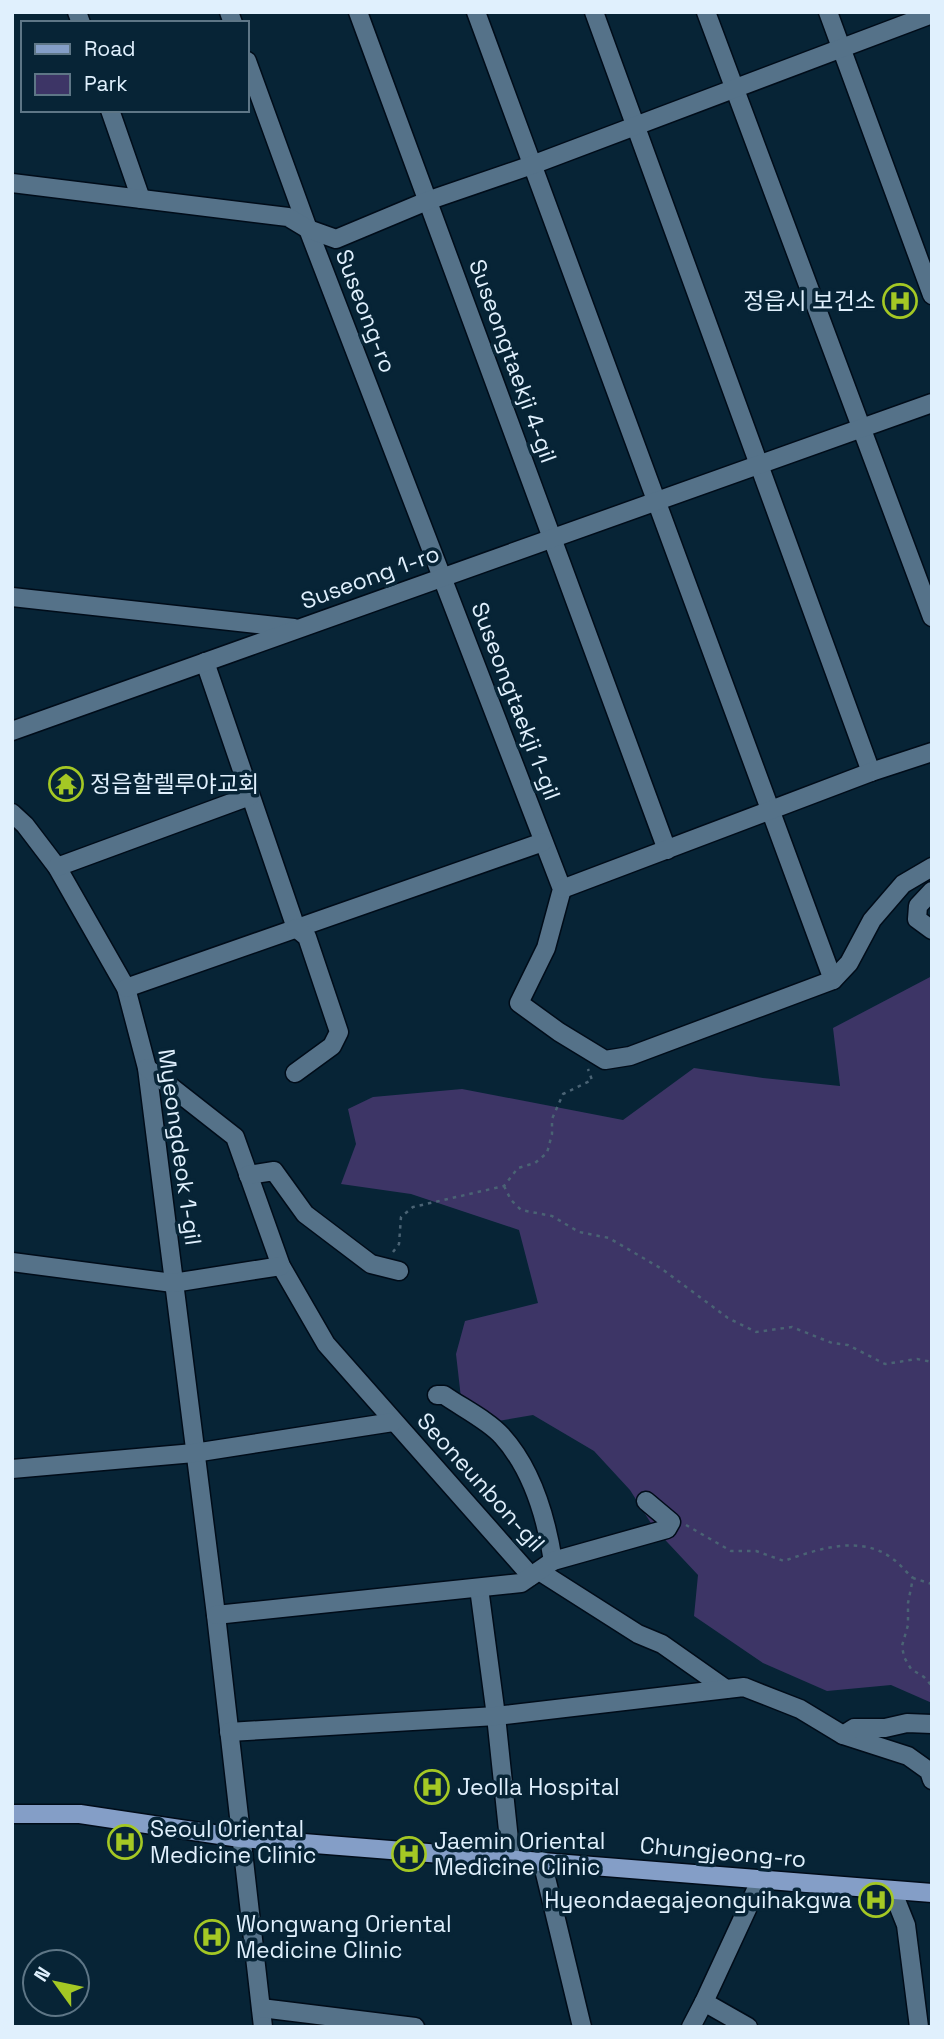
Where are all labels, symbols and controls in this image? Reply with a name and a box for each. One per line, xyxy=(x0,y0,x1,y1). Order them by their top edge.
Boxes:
legend xyxy=(21,21,248,112)
text: Road xyxy=(84,35,136,62)
text: Park xyxy=(84,70,128,97)
street label: Suseong-ro xyxy=(329,245,403,377)
street label: Suseongtaekji 4-gil xyxy=(462,255,564,467)
hospital icon: 정읍시 보건소 xyxy=(881,282,919,320)
place label: 정읍시 보건소 xyxy=(743,286,876,316)
street label: Suseong 1-ro xyxy=(297,538,443,616)
street label: Suseongtaekji 1-gil xyxy=(464,598,568,804)
temple icon: 정읍할렐루야교회 xyxy=(47,765,85,803)
place label: 정읍할렐루야교회 xyxy=(90,769,259,799)
street label: Myeongdeok 1-gil xyxy=(151,1047,209,1247)
street label: Seoneunbon-gil xyxy=(410,1406,552,1558)
hospital icon: Jeolla Hospital xyxy=(413,1768,451,1806)
place label: Jeolla Hospital xyxy=(457,1772,620,1802)
place label: Seoul Oriental Medicine Clinic xyxy=(150,1814,317,1870)
hospital icon: Seoul Oriental Medicine Clinic xyxy=(106,1823,144,1861)
place label: Jaemin Oriental Medicine Clinic xyxy=(434,1826,606,1882)
street label: Chungjeong-ro xyxy=(639,1830,807,1874)
hospital icon: Jaemin Oriental Medicine Clinic xyxy=(390,1835,428,1873)
hospital icon: Hyeondaegajeonguihakgwa xyxy=(857,1881,895,1919)
place label: Hyeondaegajeonguihakgwa xyxy=(544,1885,852,1915)
place label: Wongwang Oriental Medicine Clinic xyxy=(236,1909,452,1965)
hospital icon: Wongwang Oriental Medicine Clinic xyxy=(193,1918,231,1956)
north arrow xyxy=(21,1948,91,2018)
text: N xyxy=(28,1962,56,1986)

